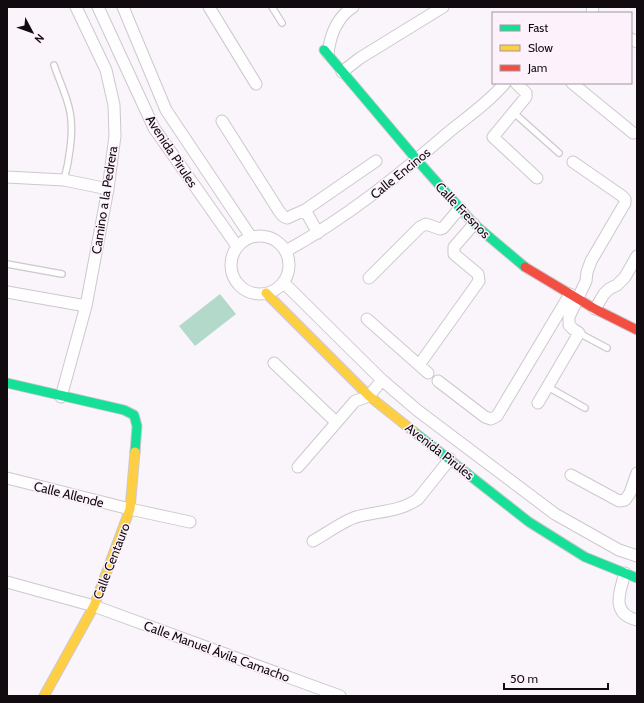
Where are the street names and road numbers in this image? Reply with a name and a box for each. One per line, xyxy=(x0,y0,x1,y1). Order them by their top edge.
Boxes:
street label: Avenida Pirules xyxy=(143,112,202,191)
street label: Camino a la Pedrera xyxy=(88,144,121,255)
street label: Calle Encinos xyxy=(367,144,434,202)
street label: Calle Fresnos xyxy=(432,179,494,242)
street label: Avenida Pirules xyxy=(402,419,478,483)
street label: Calle Allende xyxy=(32,478,106,511)
street label: Calle Centauro xyxy=(89,521,133,601)
street label: Calle Manuel Ávila Camacho xyxy=(142,616,293,685)

